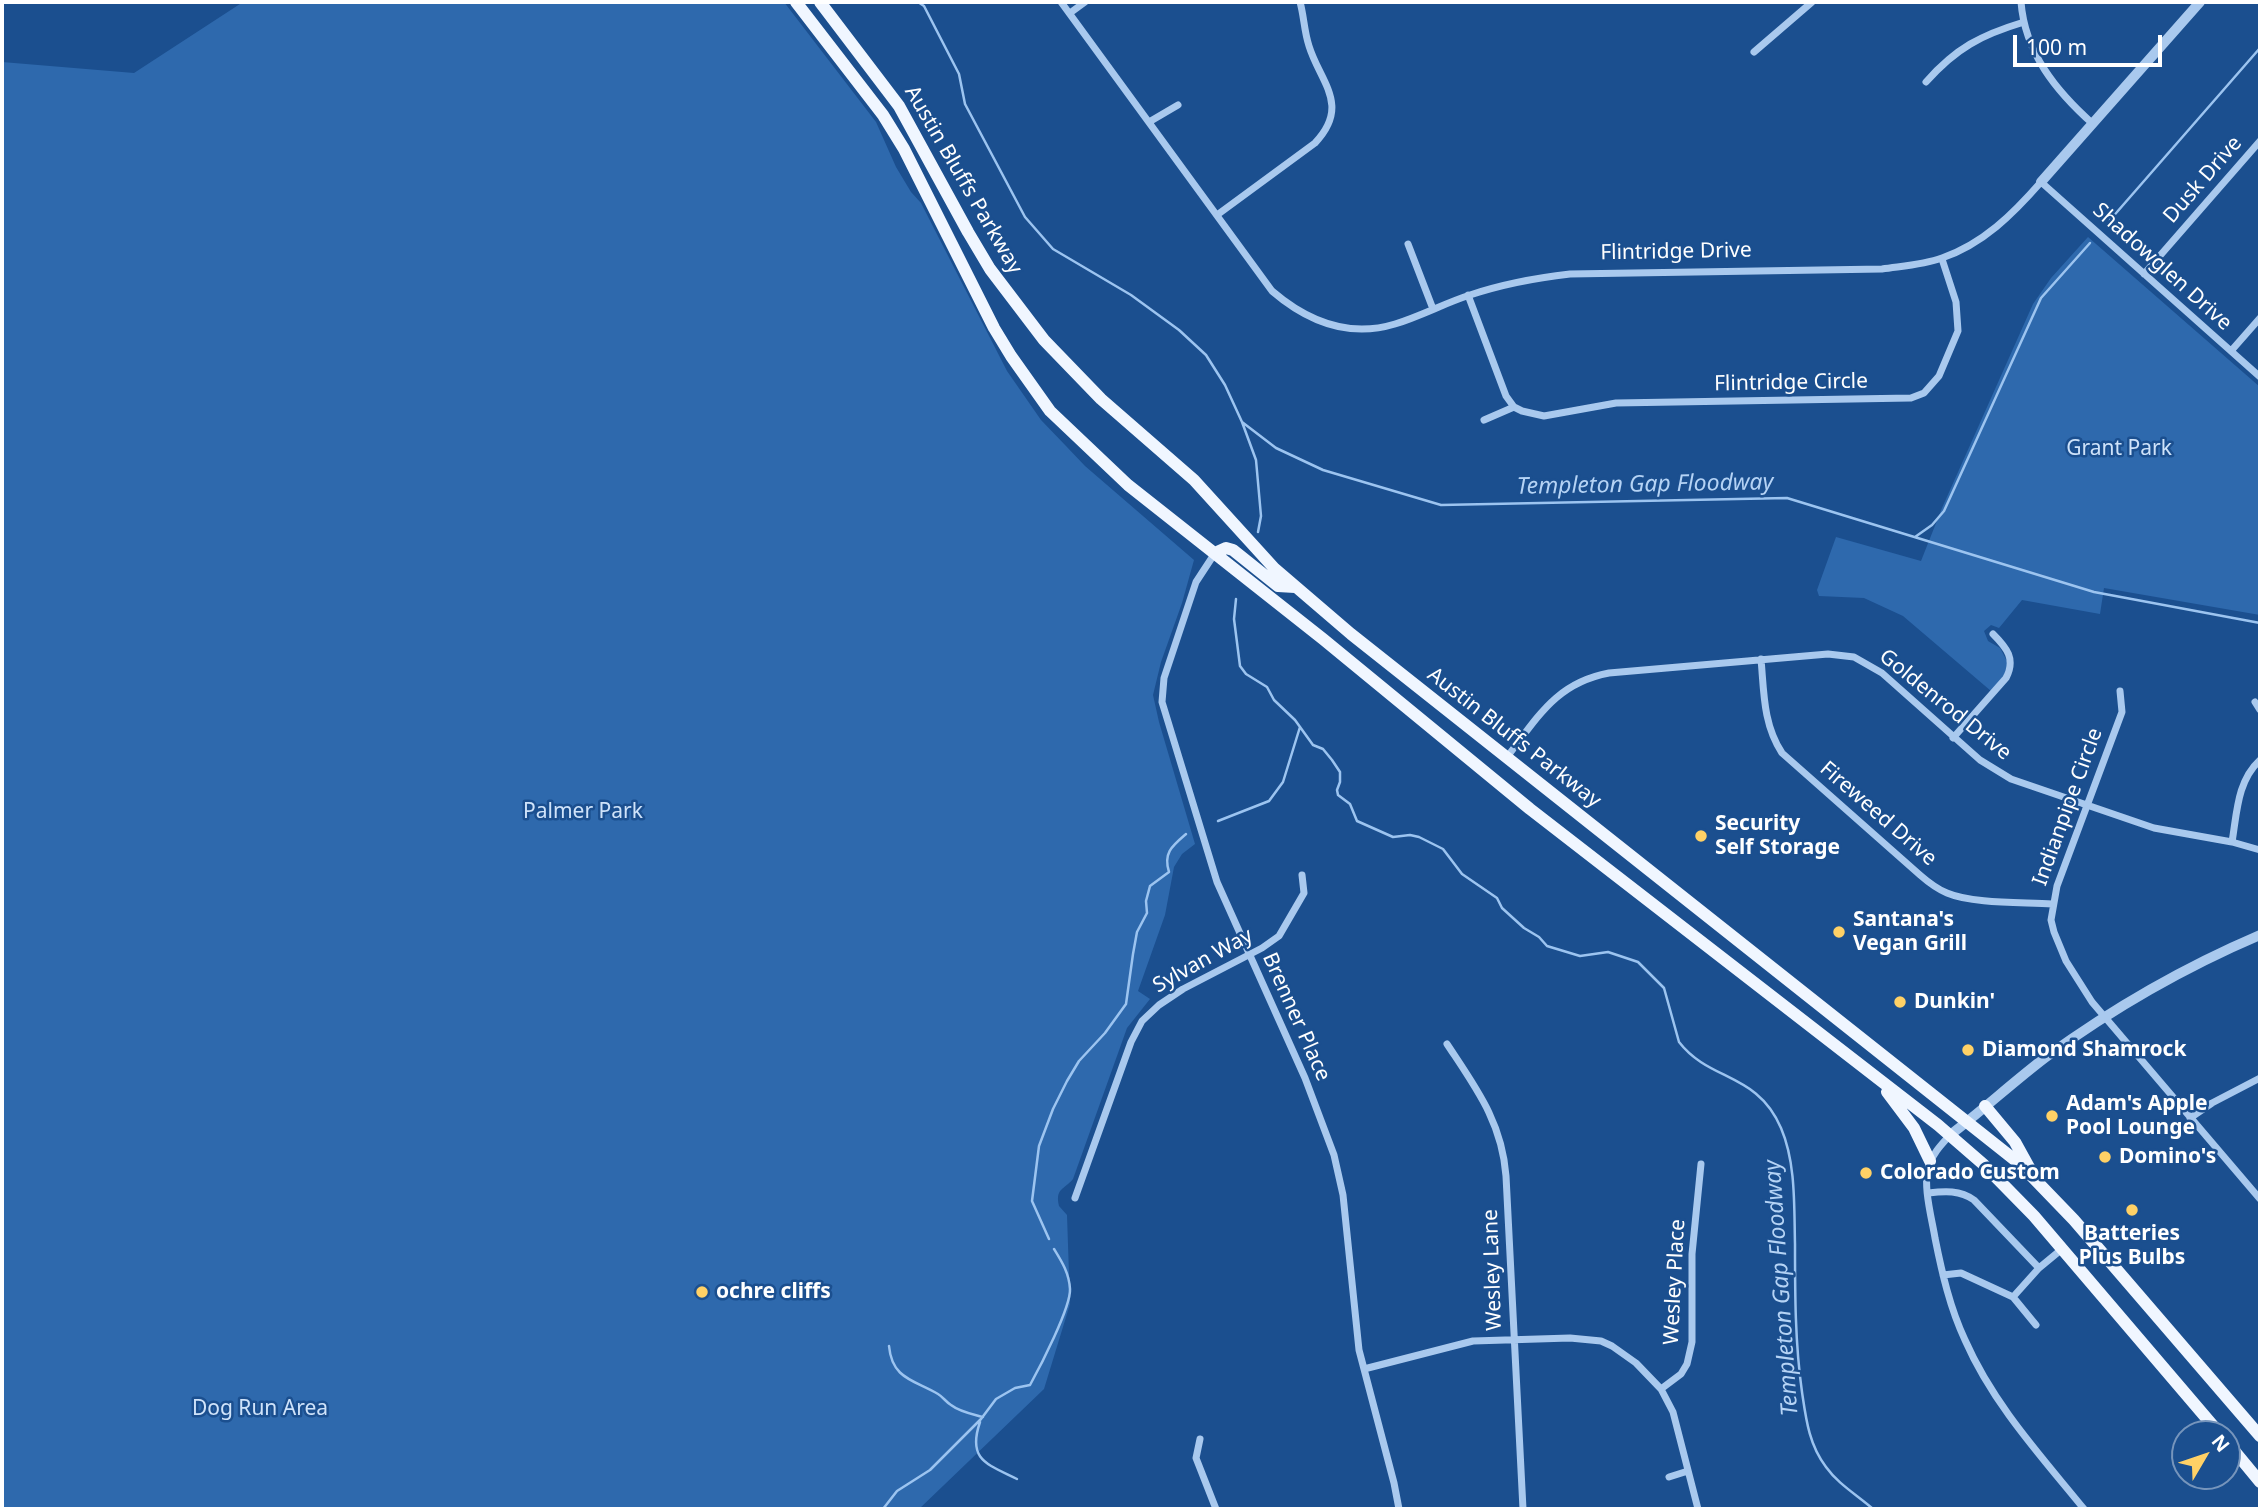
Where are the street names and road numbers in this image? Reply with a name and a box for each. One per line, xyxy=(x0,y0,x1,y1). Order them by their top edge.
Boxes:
street label: Austin Bluffs Parkway xyxy=(899,81,1027,279)
street label: Dusk Drive xyxy=(2158,131,2248,229)
street label: Shadowglen Drive xyxy=(2087,198,2237,336)
street label: Flintridge Drive xyxy=(1600,238,1752,266)
street label: Flintridge Circle xyxy=(1714,369,1868,397)
street label: Goldenrod Drive xyxy=(1874,644,2016,766)
street label: Austin Bluffs Parkway xyxy=(1422,662,1606,814)
street label: Indianpipe Circle xyxy=(2028,725,2108,889)
street label: Fireweed Drive xyxy=(1814,756,1942,872)
street label: Sylvan Way xyxy=(1149,923,1257,999)
street label: Brenner Place xyxy=(1257,949,1335,1085)
street label: Wesley Lane xyxy=(1478,1209,1508,1331)
street label: Wesley Place xyxy=(1659,1219,1691,1345)

